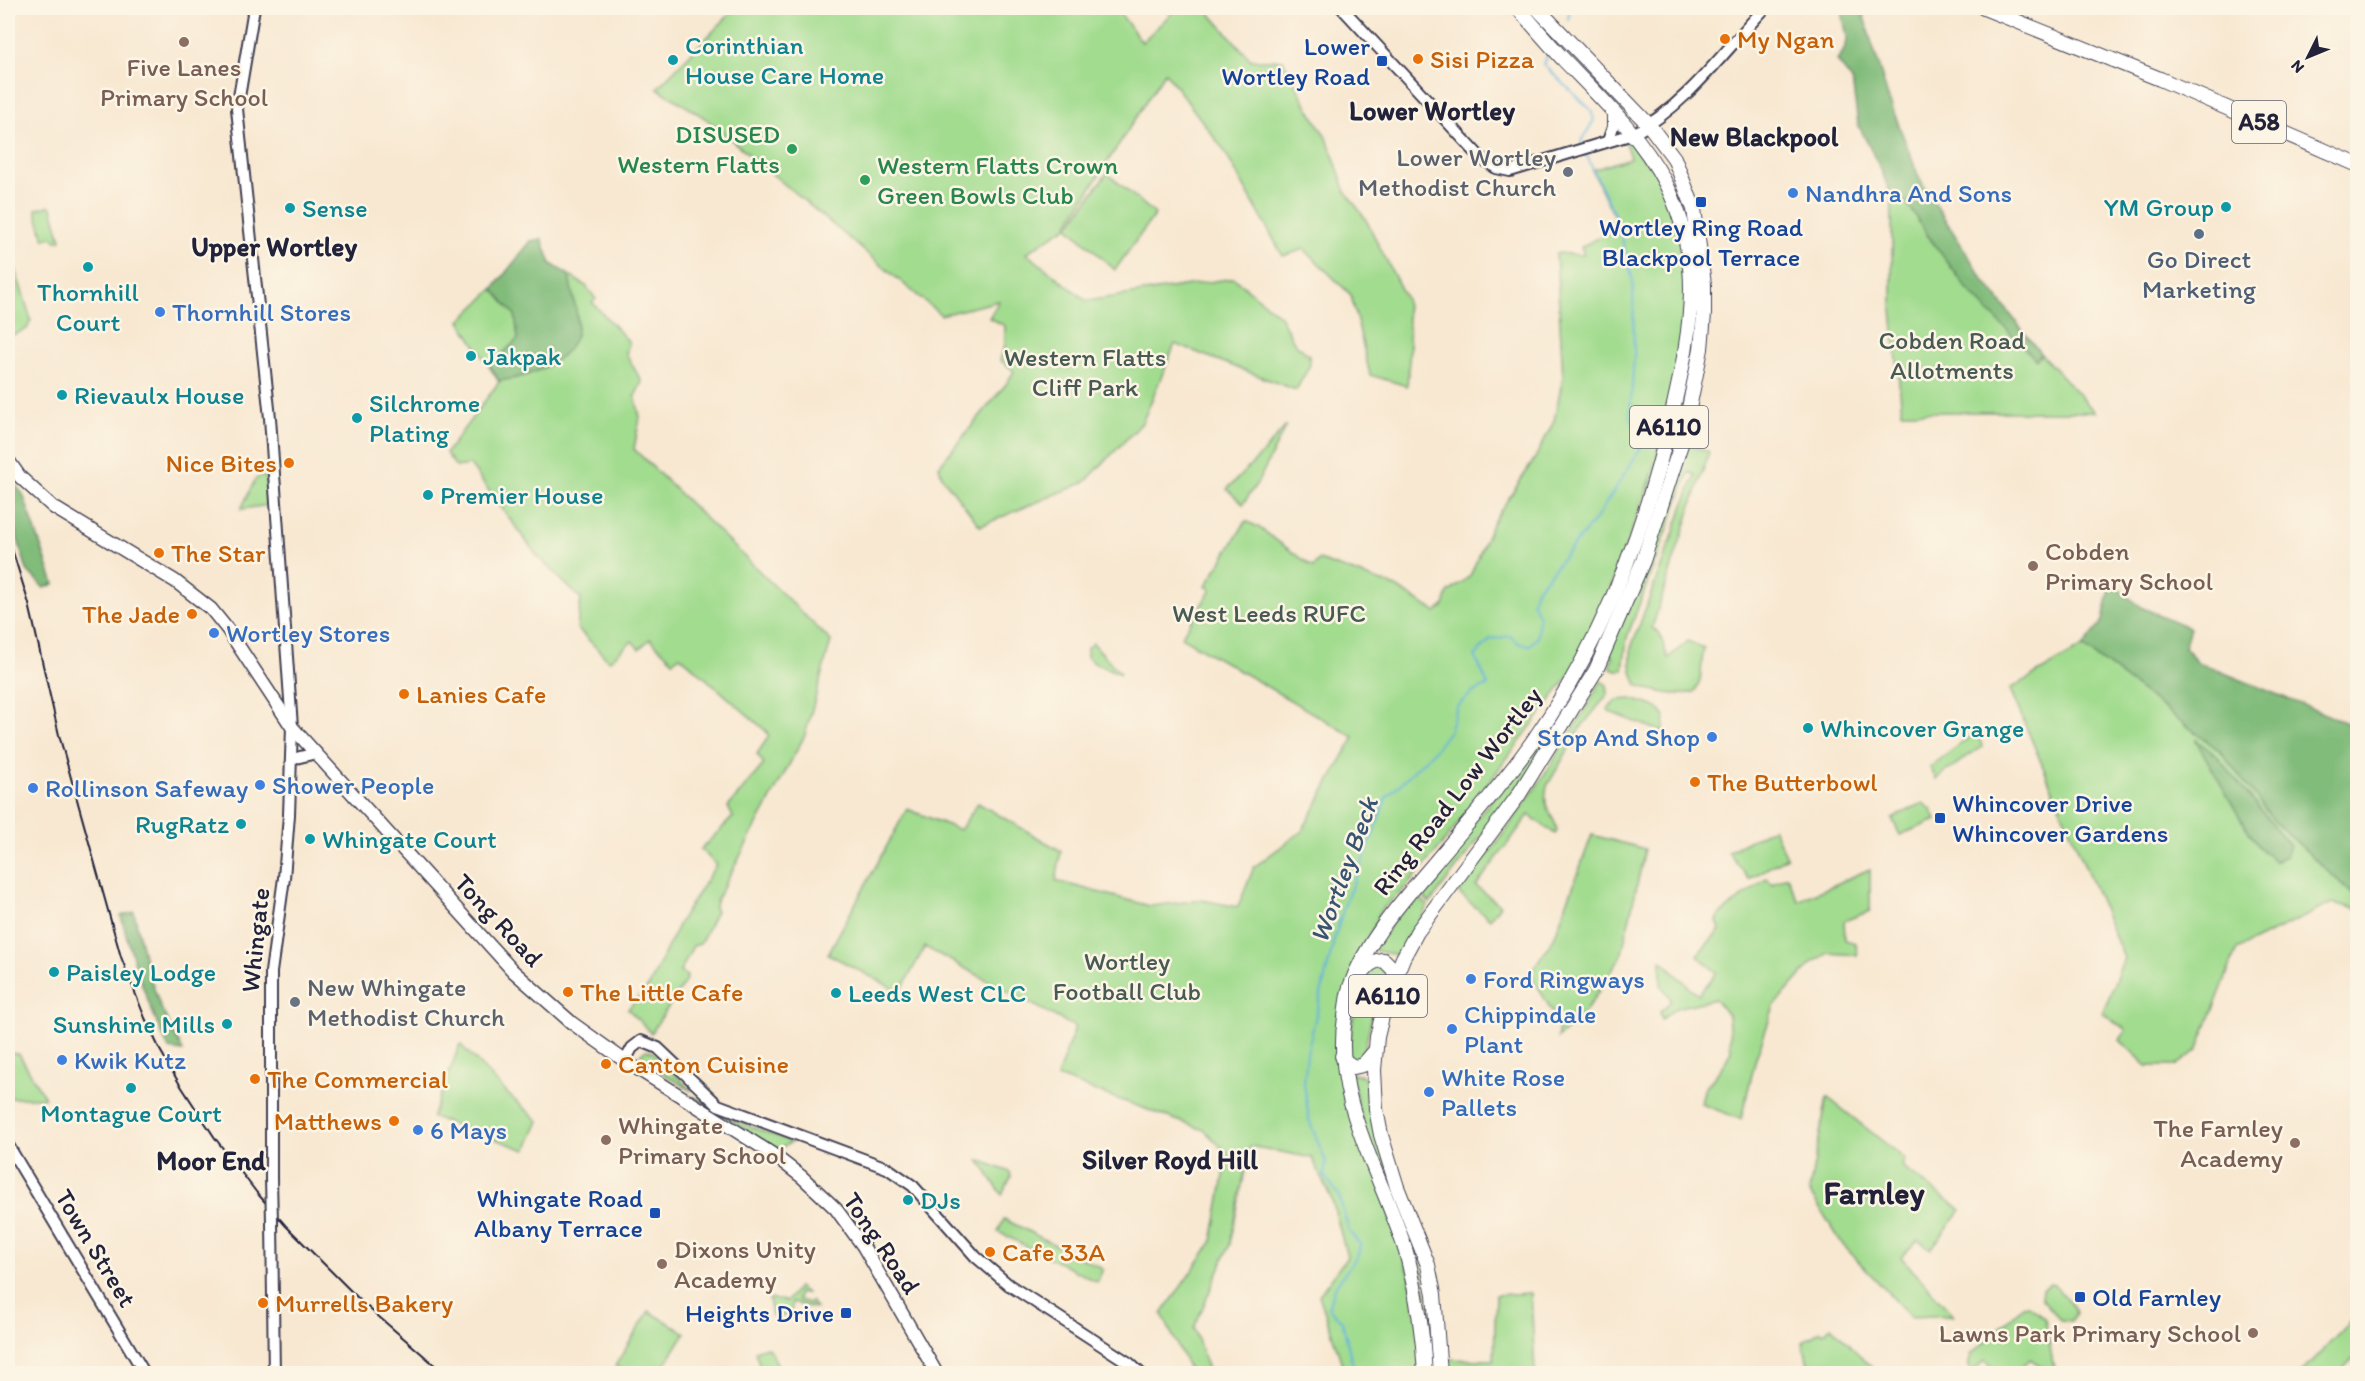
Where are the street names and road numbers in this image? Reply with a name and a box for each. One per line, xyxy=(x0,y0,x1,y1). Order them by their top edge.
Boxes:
road number: A58 xyxy=(2232,101,2286,143)
road number: A6110 xyxy=(1630,406,1708,448)
street label: Ring Road Low Wortley xyxy=(1366,680,1548,902)
street label: Tong Road xyxy=(448,867,550,973)
street label: Whingate xyxy=(234,886,276,994)
road number: A6110 xyxy=(1349,975,1427,1017)
street label: Town Street xyxy=(48,1183,144,1313)
street label: Tong Road xyxy=(836,1186,928,1300)

